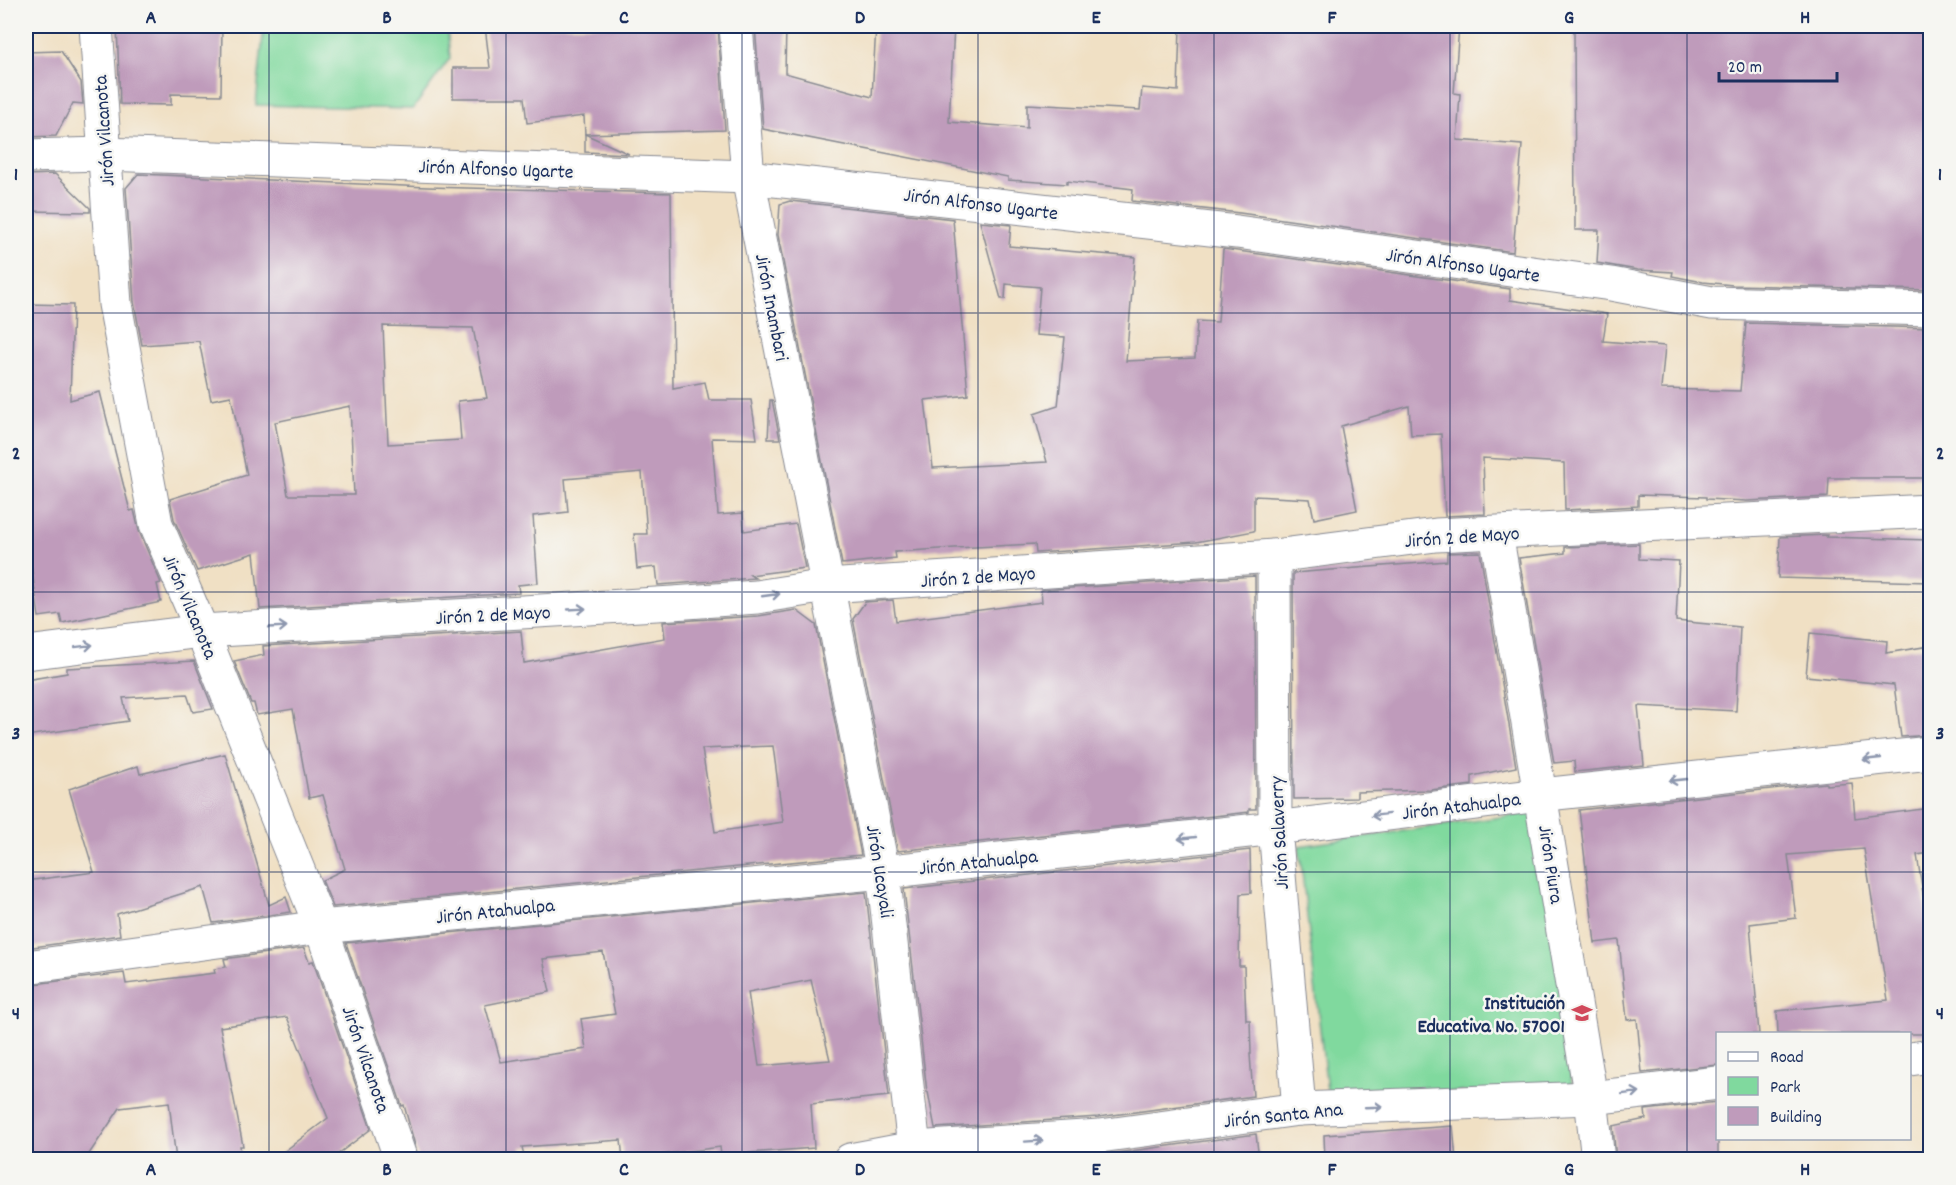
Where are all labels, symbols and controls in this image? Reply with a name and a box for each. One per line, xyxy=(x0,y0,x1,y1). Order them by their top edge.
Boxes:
text: A xyxy=(146,5,157,33)
text: B xyxy=(382,5,392,33)
text: C xyxy=(619,5,629,33)
text: D xyxy=(855,5,866,33)
text: E xyxy=(1091,5,1101,33)
text: F xyxy=(1328,5,1338,33)
text: G xyxy=(1564,5,1574,33)
text: H xyxy=(1800,5,1810,33)
scale bar xyxy=(1719,45,1838,83)
text: 20 m xyxy=(1728,56,1762,81)
street label: Jirón Vilcanota xyxy=(88,74,124,187)
street label: Jirón Alfonso Ugarte xyxy=(418,154,574,188)
text: 1 xyxy=(14,162,18,190)
text: 1 xyxy=(1938,162,1942,190)
street label: Jirón Alfonso Ugarte xyxy=(902,183,1060,229)
street label: Jirón Alfonso Ugarte xyxy=(1384,242,1542,292)
street label: Jirón Inambari xyxy=(746,252,794,364)
text: 2 xyxy=(12,441,20,469)
text: 2 xyxy=(1936,441,1944,469)
street label: Jirón 2 de Mayo xyxy=(1404,521,1521,557)
street label: Jirón Vilcanota xyxy=(154,550,223,664)
street label: Jirón 2 de Mayo xyxy=(920,561,1037,597)
one-way arrow xyxy=(761,589,781,600)
street label: Jirón 2 de Mayo xyxy=(435,600,552,634)
one-way arrow xyxy=(567,604,586,615)
one-way arrow xyxy=(267,621,287,632)
one-way arrow xyxy=(73,640,93,651)
text: 3 xyxy=(12,721,20,749)
text: 3 xyxy=(1936,721,1944,749)
one-way arrow xyxy=(1863,754,1883,765)
street label: Jirón Salaverry xyxy=(1264,775,1298,890)
one-way arrow xyxy=(1669,775,1689,786)
street label: Jirón Atahualpa xyxy=(1400,787,1523,829)
one-way arrow xyxy=(1371,810,1391,821)
street label: Jirón Ucayali xyxy=(857,823,899,920)
street label: Jirón Piura xyxy=(1529,823,1569,906)
one-way arrow xyxy=(1177,833,1197,844)
street label: Jirón Atahualpa xyxy=(918,844,1040,884)
street label: Jirón Atahualpa xyxy=(435,893,557,933)
place label: Institución Educativa No. 57001 xyxy=(1417,991,1565,1042)
text: 4 xyxy=(12,1001,20,1029)
school or university icon: Institución Educativa No. 57001 xyxy=(1570,1001,1594,1025)
text: 4 xyxy=(1936,1001,1944,1029)
street label: Jirón Vilcanota xyxy=(333,1003,396,1118)
legend xyxy=(1716,1032,1911,1140)
text: Road xyxy=(1770,1046,1804,1071)
text: Park xyxy=(1770,1076,1801,1101)
one-way arrow xyxy=(1621,1088,1641,1099)
street label: Jirón Santa Ana xyxy=(1222,1097,1345,1137)
one-way arrow xyxy=(1363,1101,1383,1112)
text: Building xyxy=(1770,1106,1822,1131)
one-way arrow xyxy=(1023,1135,1043,1146)
text: A xyxy=(146,1157,157,1185)
text: B xyxy=(382,1157,392,1185)
text: C xyxy=(619,1157,629,1185)
text: D xyxy=(855,1157,866,1185)
text: E xyxy=(1091,1157,1101,1185)
text: F xyxy=(1328,1157,1338,1185)
text: G xyxy=(1564,1157,1574,1185)
text: H xyxy=(1800,1157,1810,1185)

